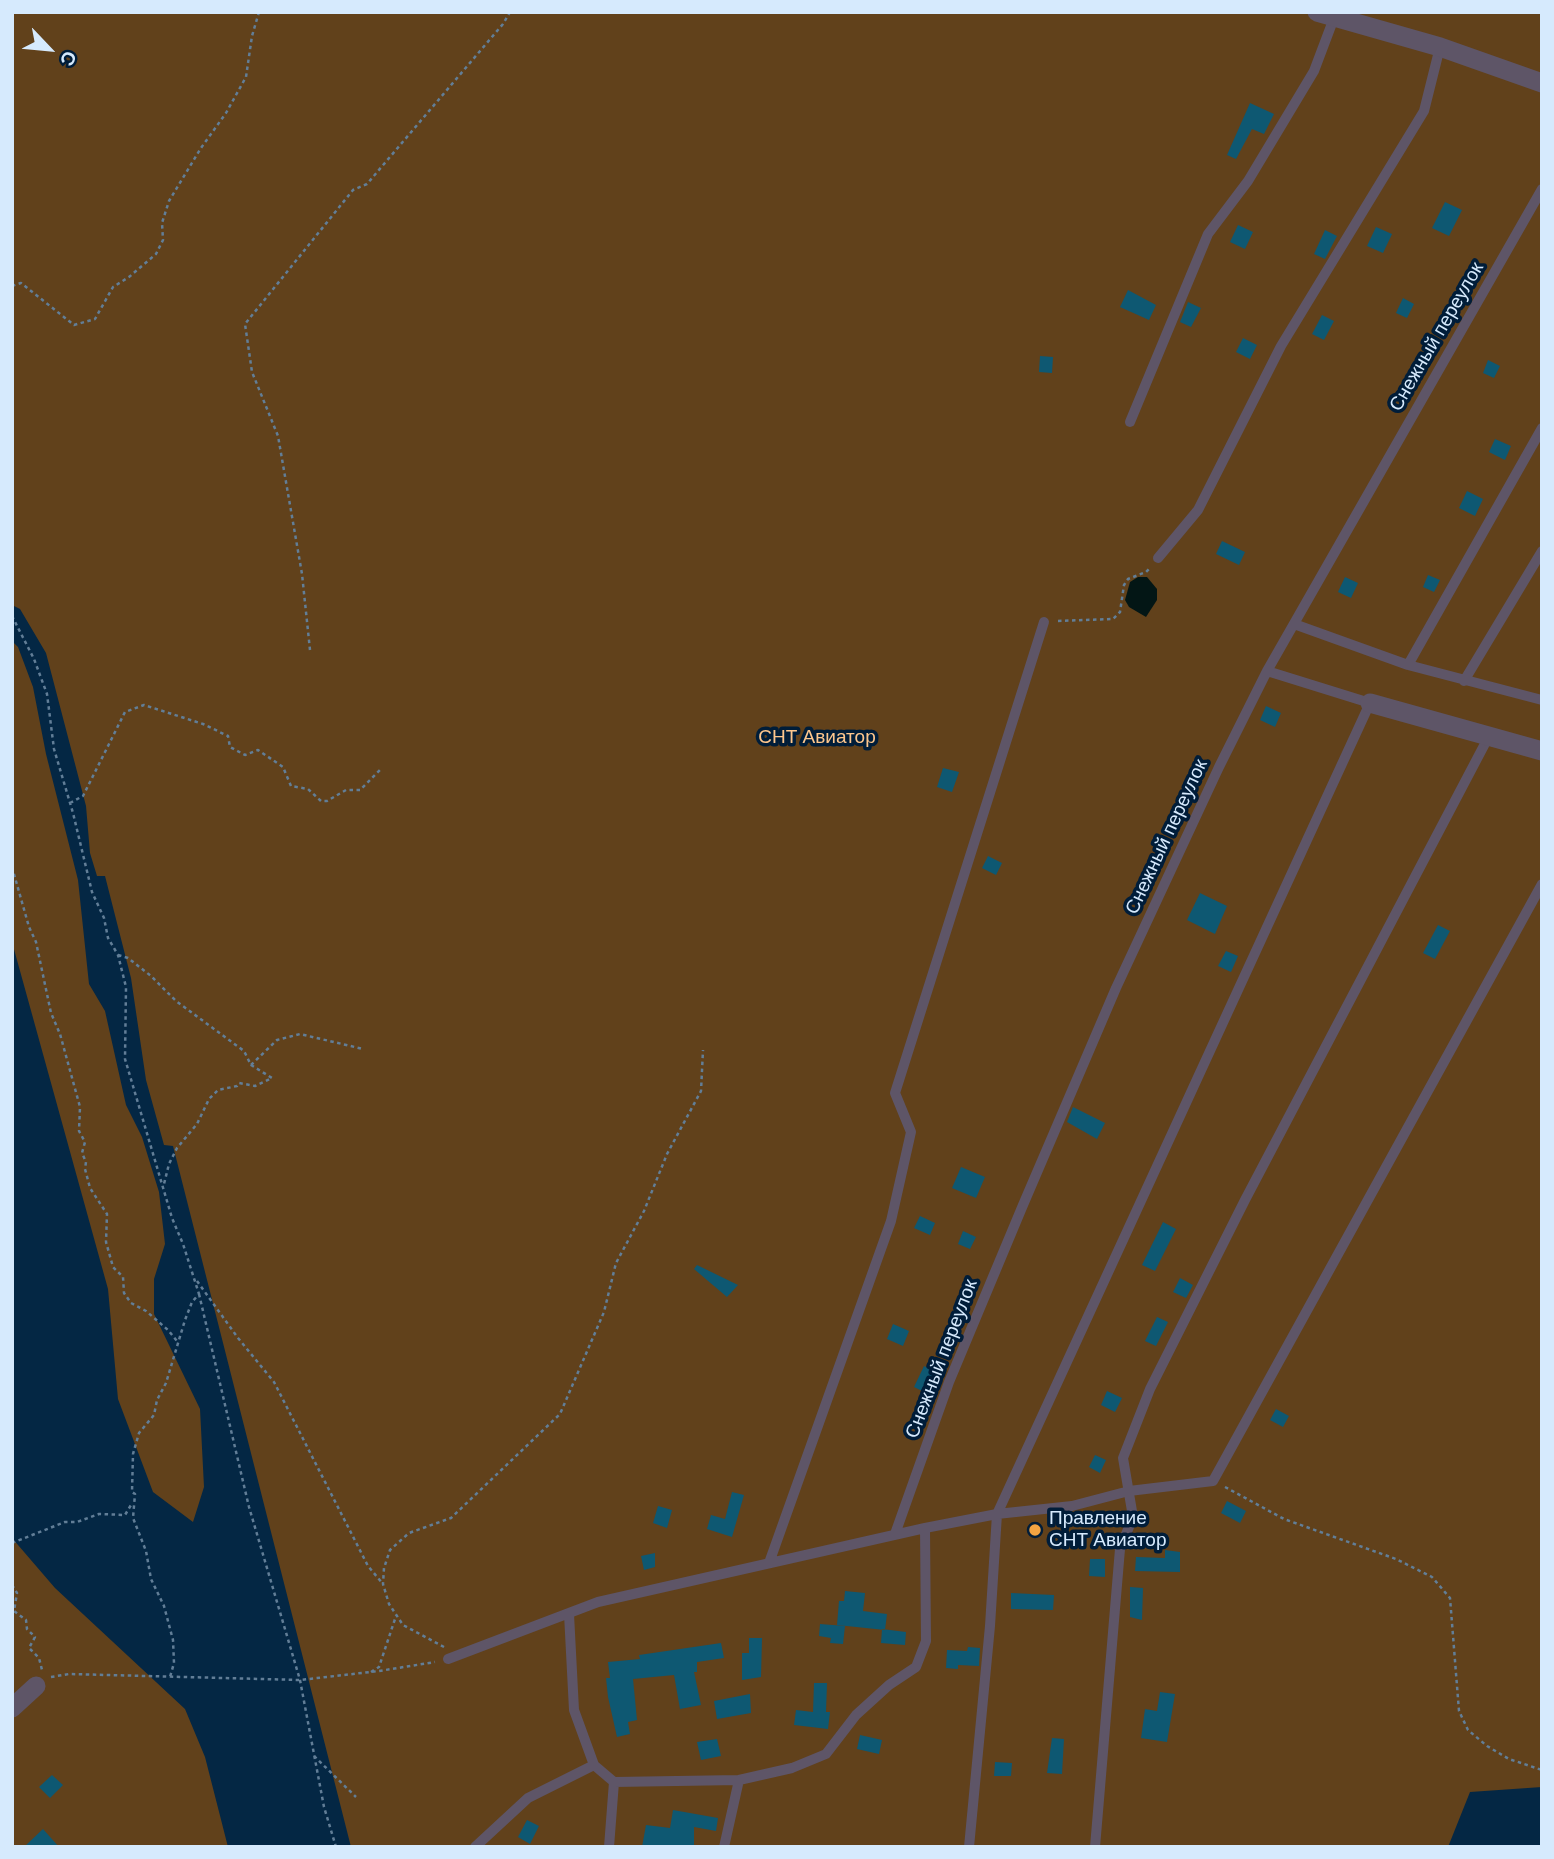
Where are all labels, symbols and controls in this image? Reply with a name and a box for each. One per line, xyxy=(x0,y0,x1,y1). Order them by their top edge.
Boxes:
north arrow xyxy=(14,14,84,84)
text: С xyxy=(56,48,81,69)
street label: Снежный переулок xyxy=(1385,258,1489,416)
park label: СНТ Авиатор xyxy=(758,727,876,749)
street label: Снежный переулок xyxy=(1121,756,1213,918)
street label: Снежный переулок xyxy=(901,1276,983,1442)
place label: Правление СНТ Авиатор xyxy=(1049,1508,1166,1552)
marker: Правление СНТ Авиатор xyxy=(1027,1522,1043,1538)

